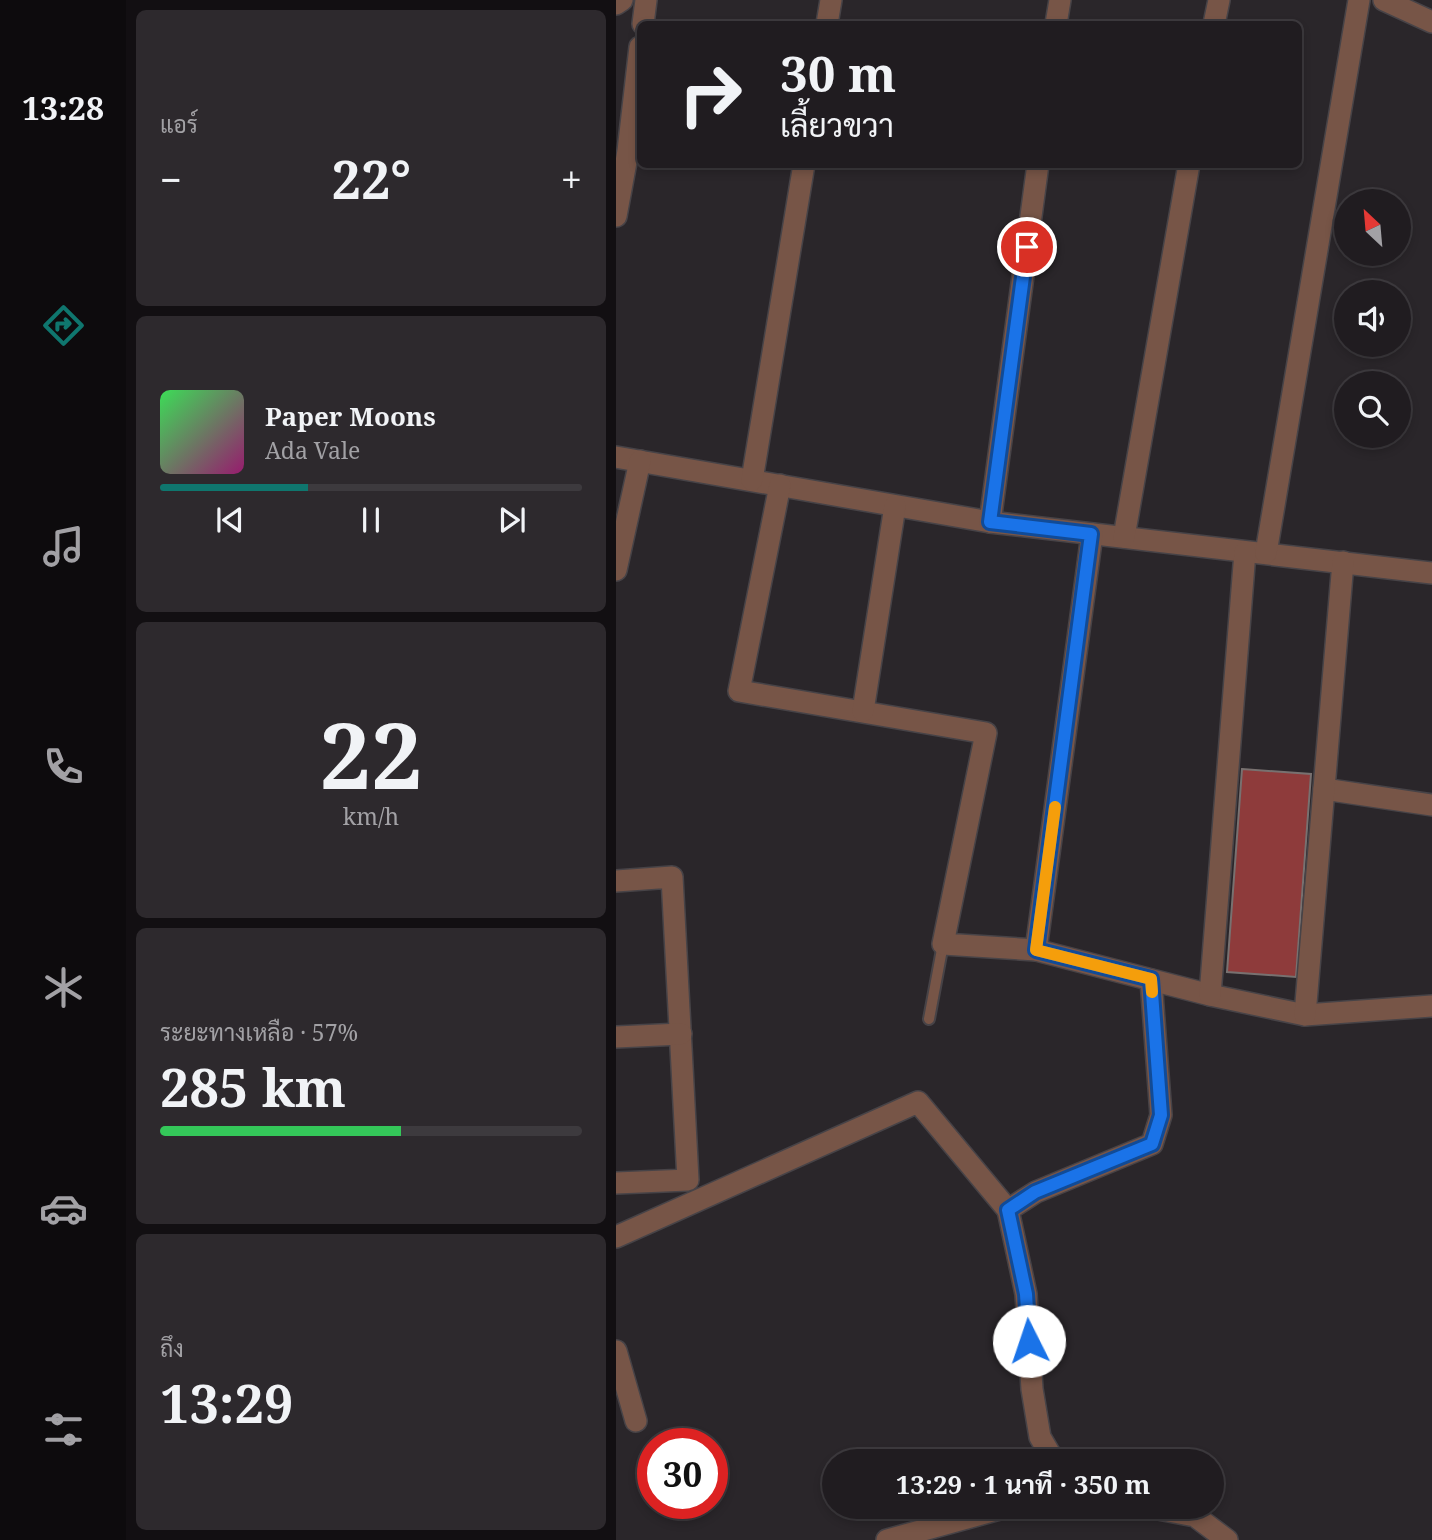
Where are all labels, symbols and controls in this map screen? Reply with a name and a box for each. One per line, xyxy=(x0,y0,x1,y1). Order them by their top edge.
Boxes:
text: 30 m xyxy=(780,40,896,106)
icon: right xyxy=(665,49,756,140)
text: 13:28 xyxy=(22,86,104,129)
text: เลี้ยวขวา xyxy=(780,103,894,146)
text: แอร์ xyxy=(160,108,198,140)
text: 22° xyxy=(332,143,411,214)
text: − xyxy=(160,153,182,205)
text: + xyxy=(561,153,582,205)
north arrow xyxy=(1334,189,1410,266)
map controls xyxy=(1334,189,1411,448)
pin xyxy=(997,217,1057,277)
icon: arrive xyxy=(1008,228,1046,266)
button: sound xyxy=(1334,280,1411,357)
icon: directions xyxy=(39,301,88,350)
button: search xyxy=(1334,371,1411,448)
text: Paper Moons xyxy=(265,398,436,434)
text: Ada Vale xyxy=(265,434,360,466)
icon: previous xyxy=(211,501,249,539)
icon: pause xyxy=(352,501,390,539)
icon: next xyxy=(493,501,531,539)
icon: music xyxy=(39,522,88,571)
text: 22 xyxy=(320,692,422,816)
icon: phone xyxy=(39,742,88,791)
text: km/h xyxy=(343,800,399,832)
icon: climate xyxy=(39,963,88,1012)
text: ระยะทางเหลือ · 57% xyxy=(160,1016,358,1048)
text: 285 km xyxy=(160,1051,346,1122)
icon: car xyxy=(39,1184,88,1233)
position arrow xyxy=(992,1304,1066,1378)
text: ถึง xyxy=(160,1332,184,1364)
text: 13:29 xyxy=(160,1367,293,1438)
icon: filters xyxy=(39,1405,88,1454)
speed limit sign: 30 xyxy=(637,1428,728,1519)
text: 13:29 · 1 นาที · 350 m xyxy=(896,1466,1150,1502)

